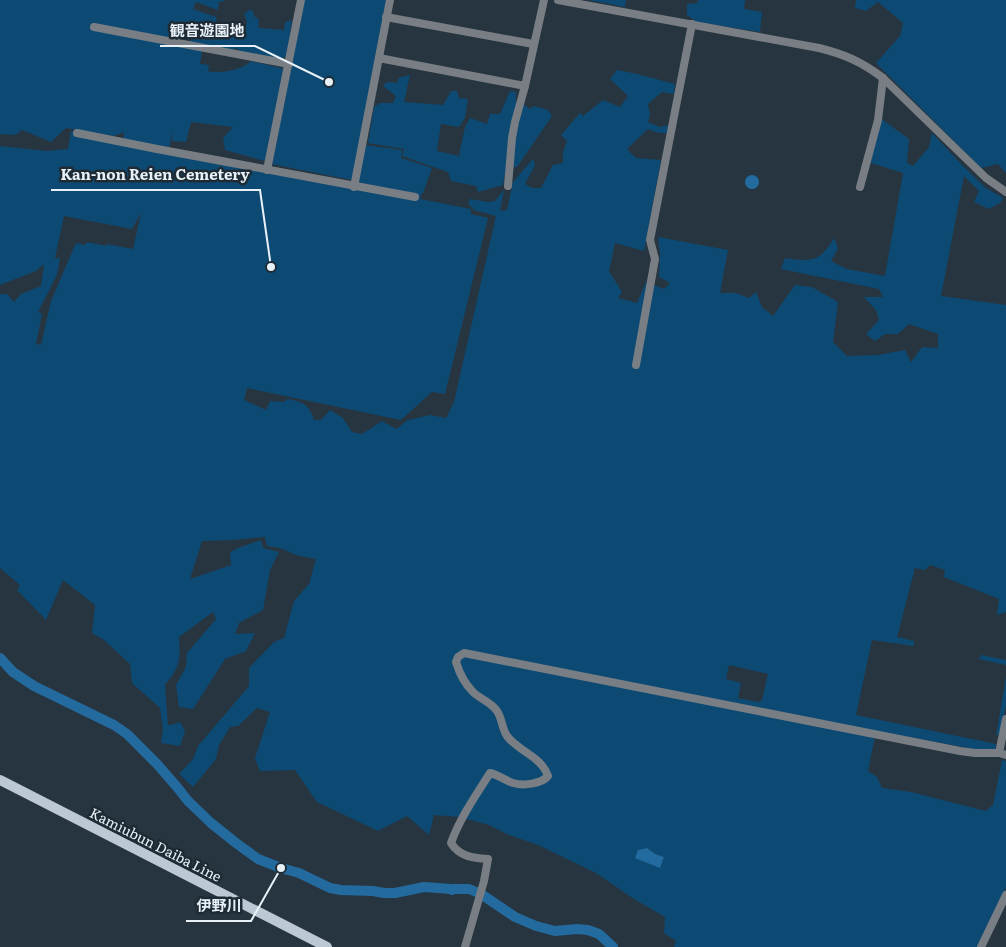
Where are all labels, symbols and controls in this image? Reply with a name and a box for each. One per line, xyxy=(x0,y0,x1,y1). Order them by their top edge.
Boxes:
callout: 観音遊園地 xyxy=(160,16,255,46)
text: 観音遊園地 xyxy=(169,18,245,41)
callout: Kan-non Reien Cemetery xyxy=(51,160,260,190)
text: Kan-non Reien Cemetery xyxy=(60,162,250,185)
street label: Kamiubun Daiba Line xyxy=(87,802,225,886)
callout: 伊野川 xyxy=(186,891,251,921)
text: 伊野川 xyxy=(196,893,242,916)

